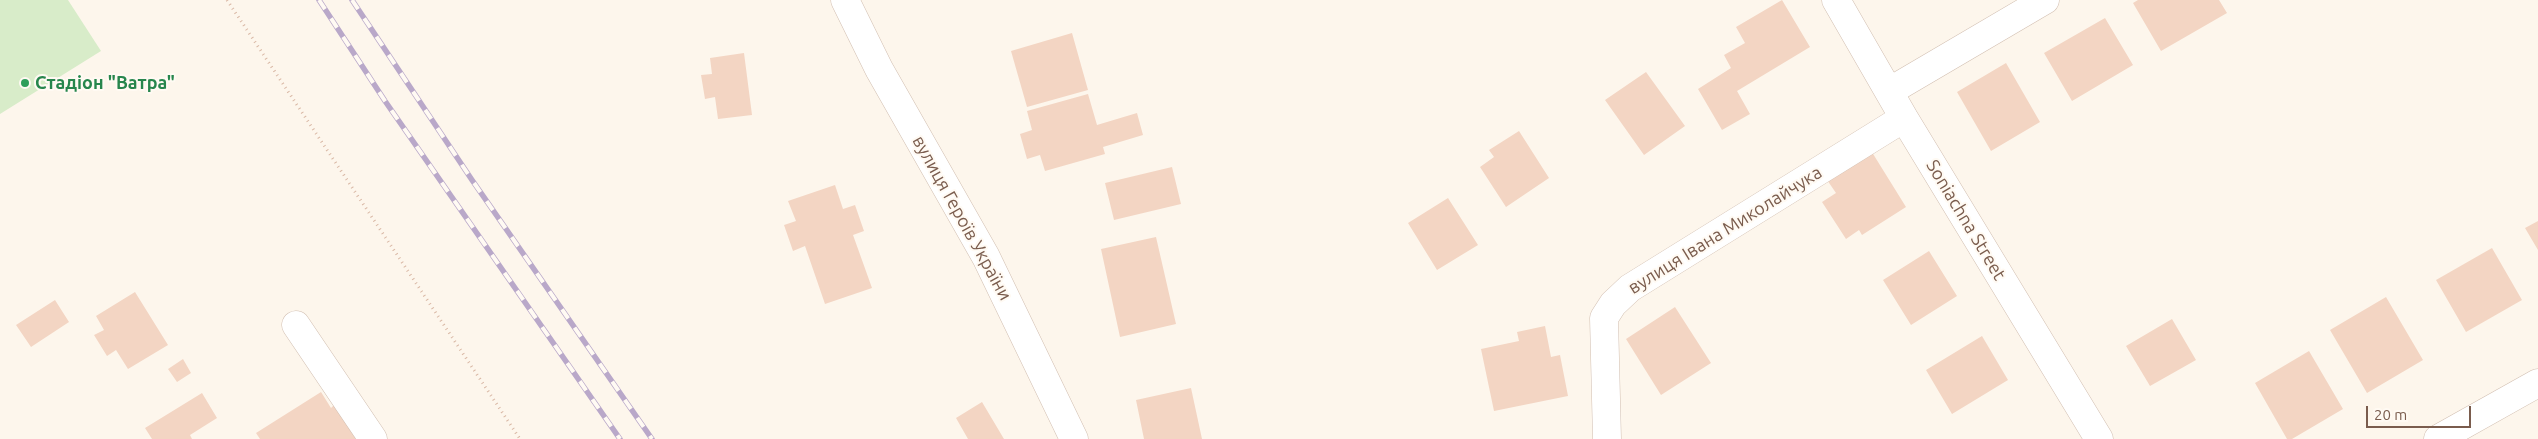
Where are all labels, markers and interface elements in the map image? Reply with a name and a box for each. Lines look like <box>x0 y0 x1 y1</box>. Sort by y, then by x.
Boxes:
place label: Стадіон "Ватра" <box>35 72 175 94</box>
marker: Стадіон "Ватра" <box>19 77 31 89</box>
street label: вулиця Героїв України <box>908 132 1016 304</box>
street label: Soniachna Street <box>1922 156 2010 284</box>
street label: вулиця Івана Миколайчука <box>1624 161 1826 299</box>
scale bar <box>2368 396 2473 428</box>
text: 20 m <box>2374 406 2407 423</box>

